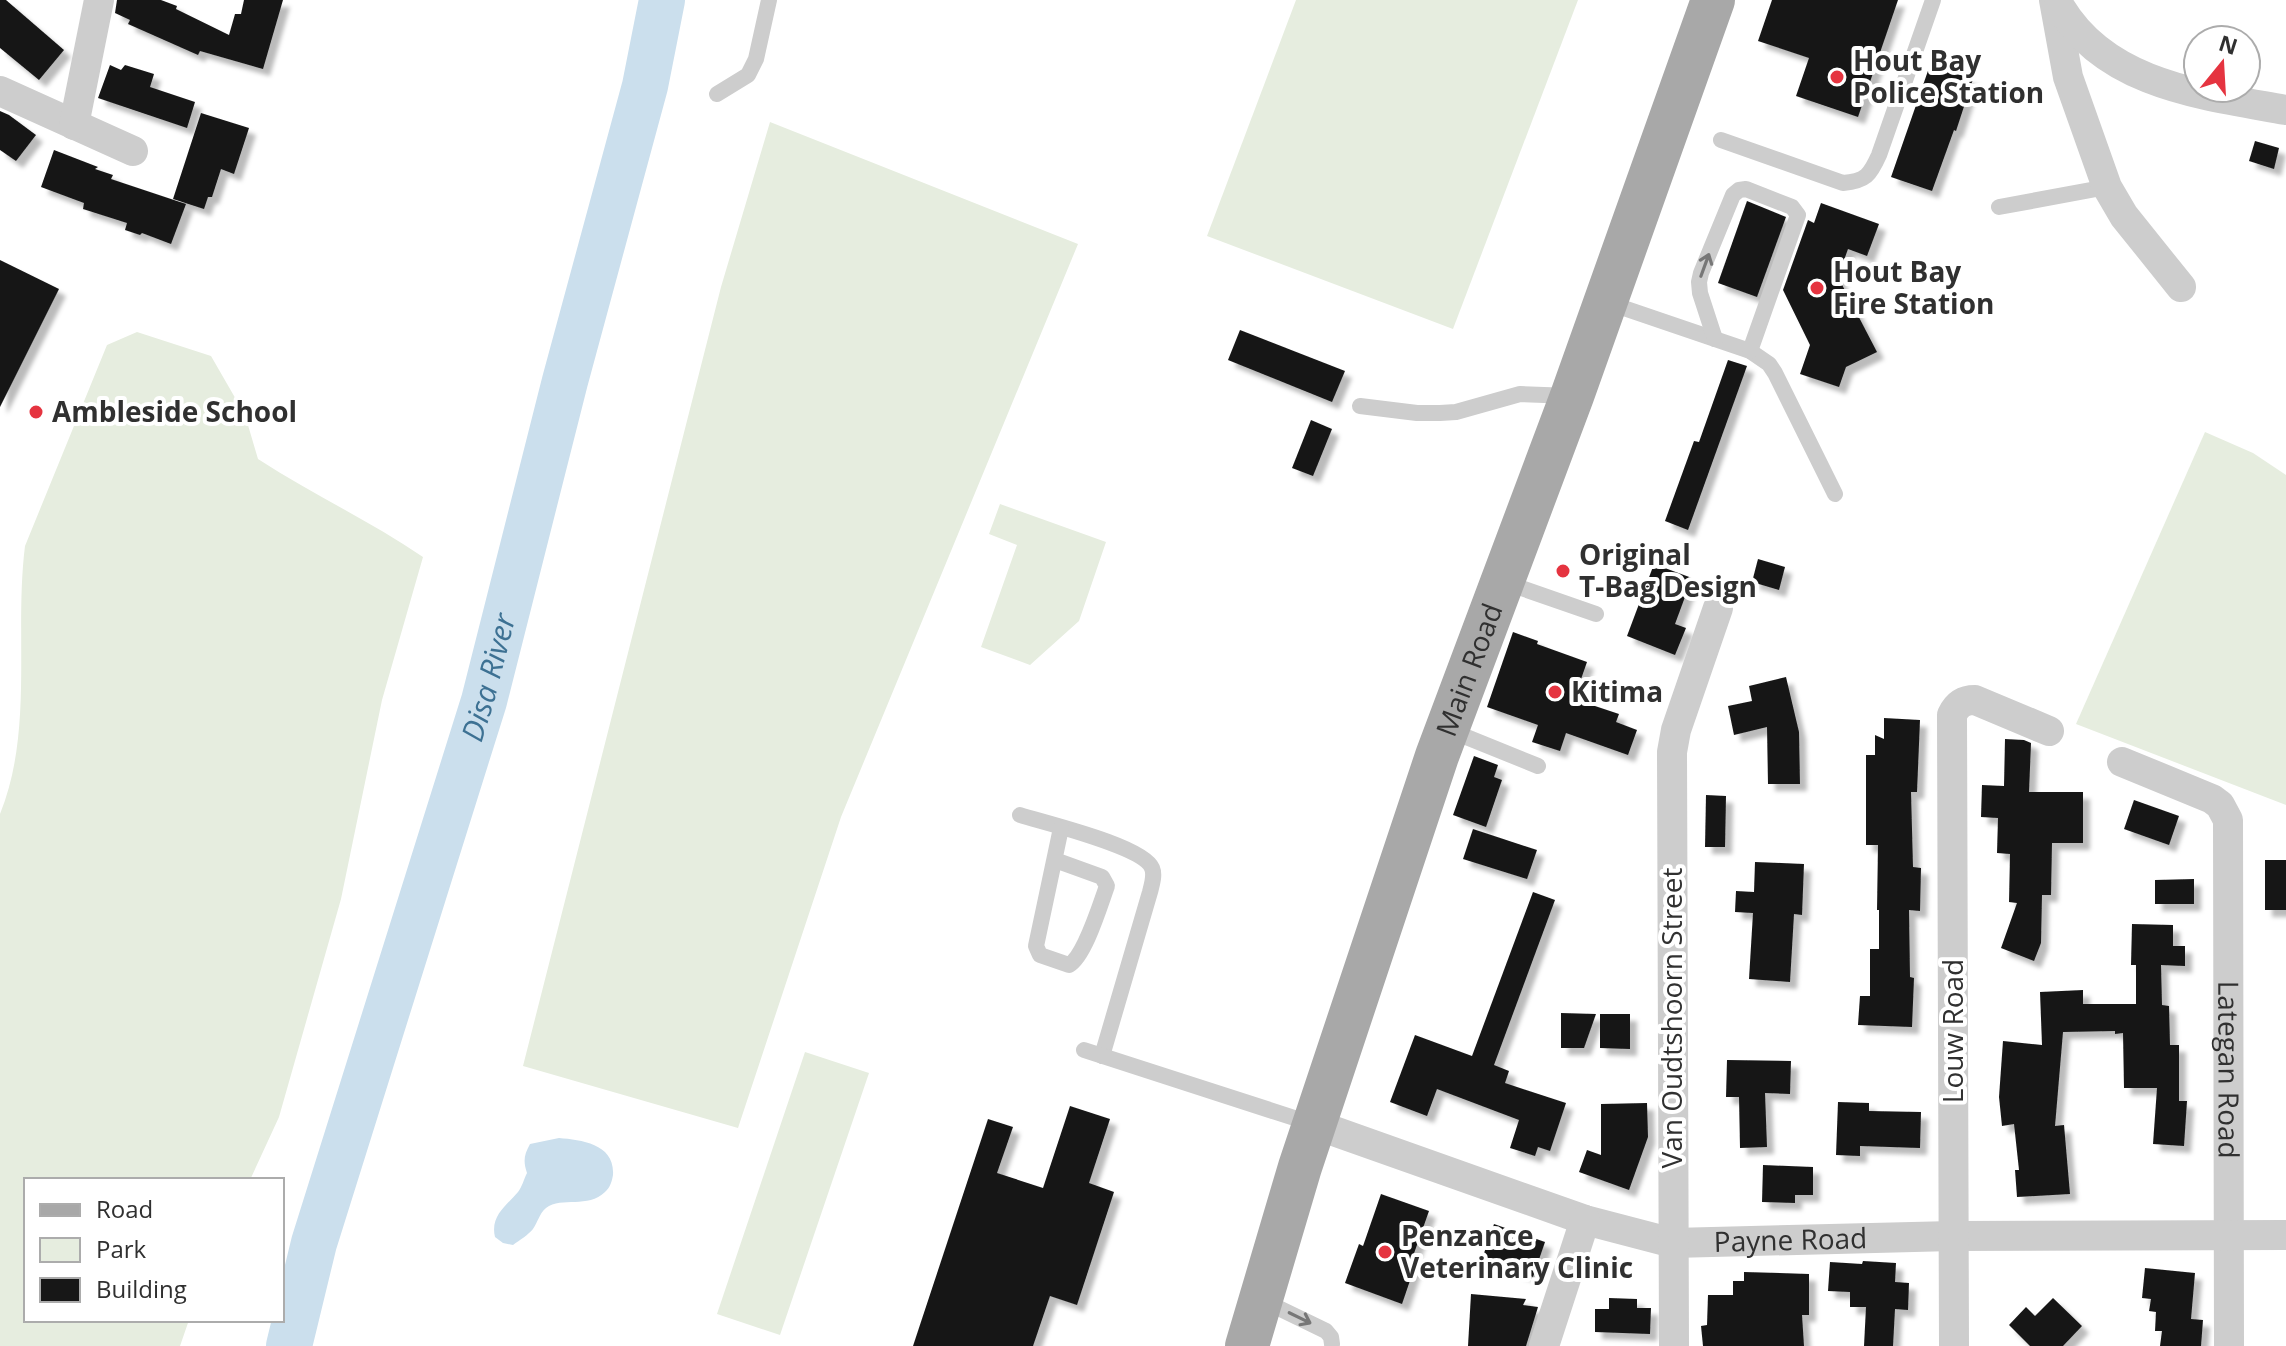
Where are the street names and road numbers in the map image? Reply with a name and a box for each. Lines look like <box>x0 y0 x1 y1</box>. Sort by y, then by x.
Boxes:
street label: Main Road <box>1426 598 1511 741</box>
street label: Van Oudtshoorn Street <box>1652 867 1690 1169</box>
street label: Louw Road <box>1933 959 1971 1103</box>
street label: Lategan Road <box>2210 981 2249 1159</box>
street label: Payne Road <box>1713 1218 1868 1260</box>

